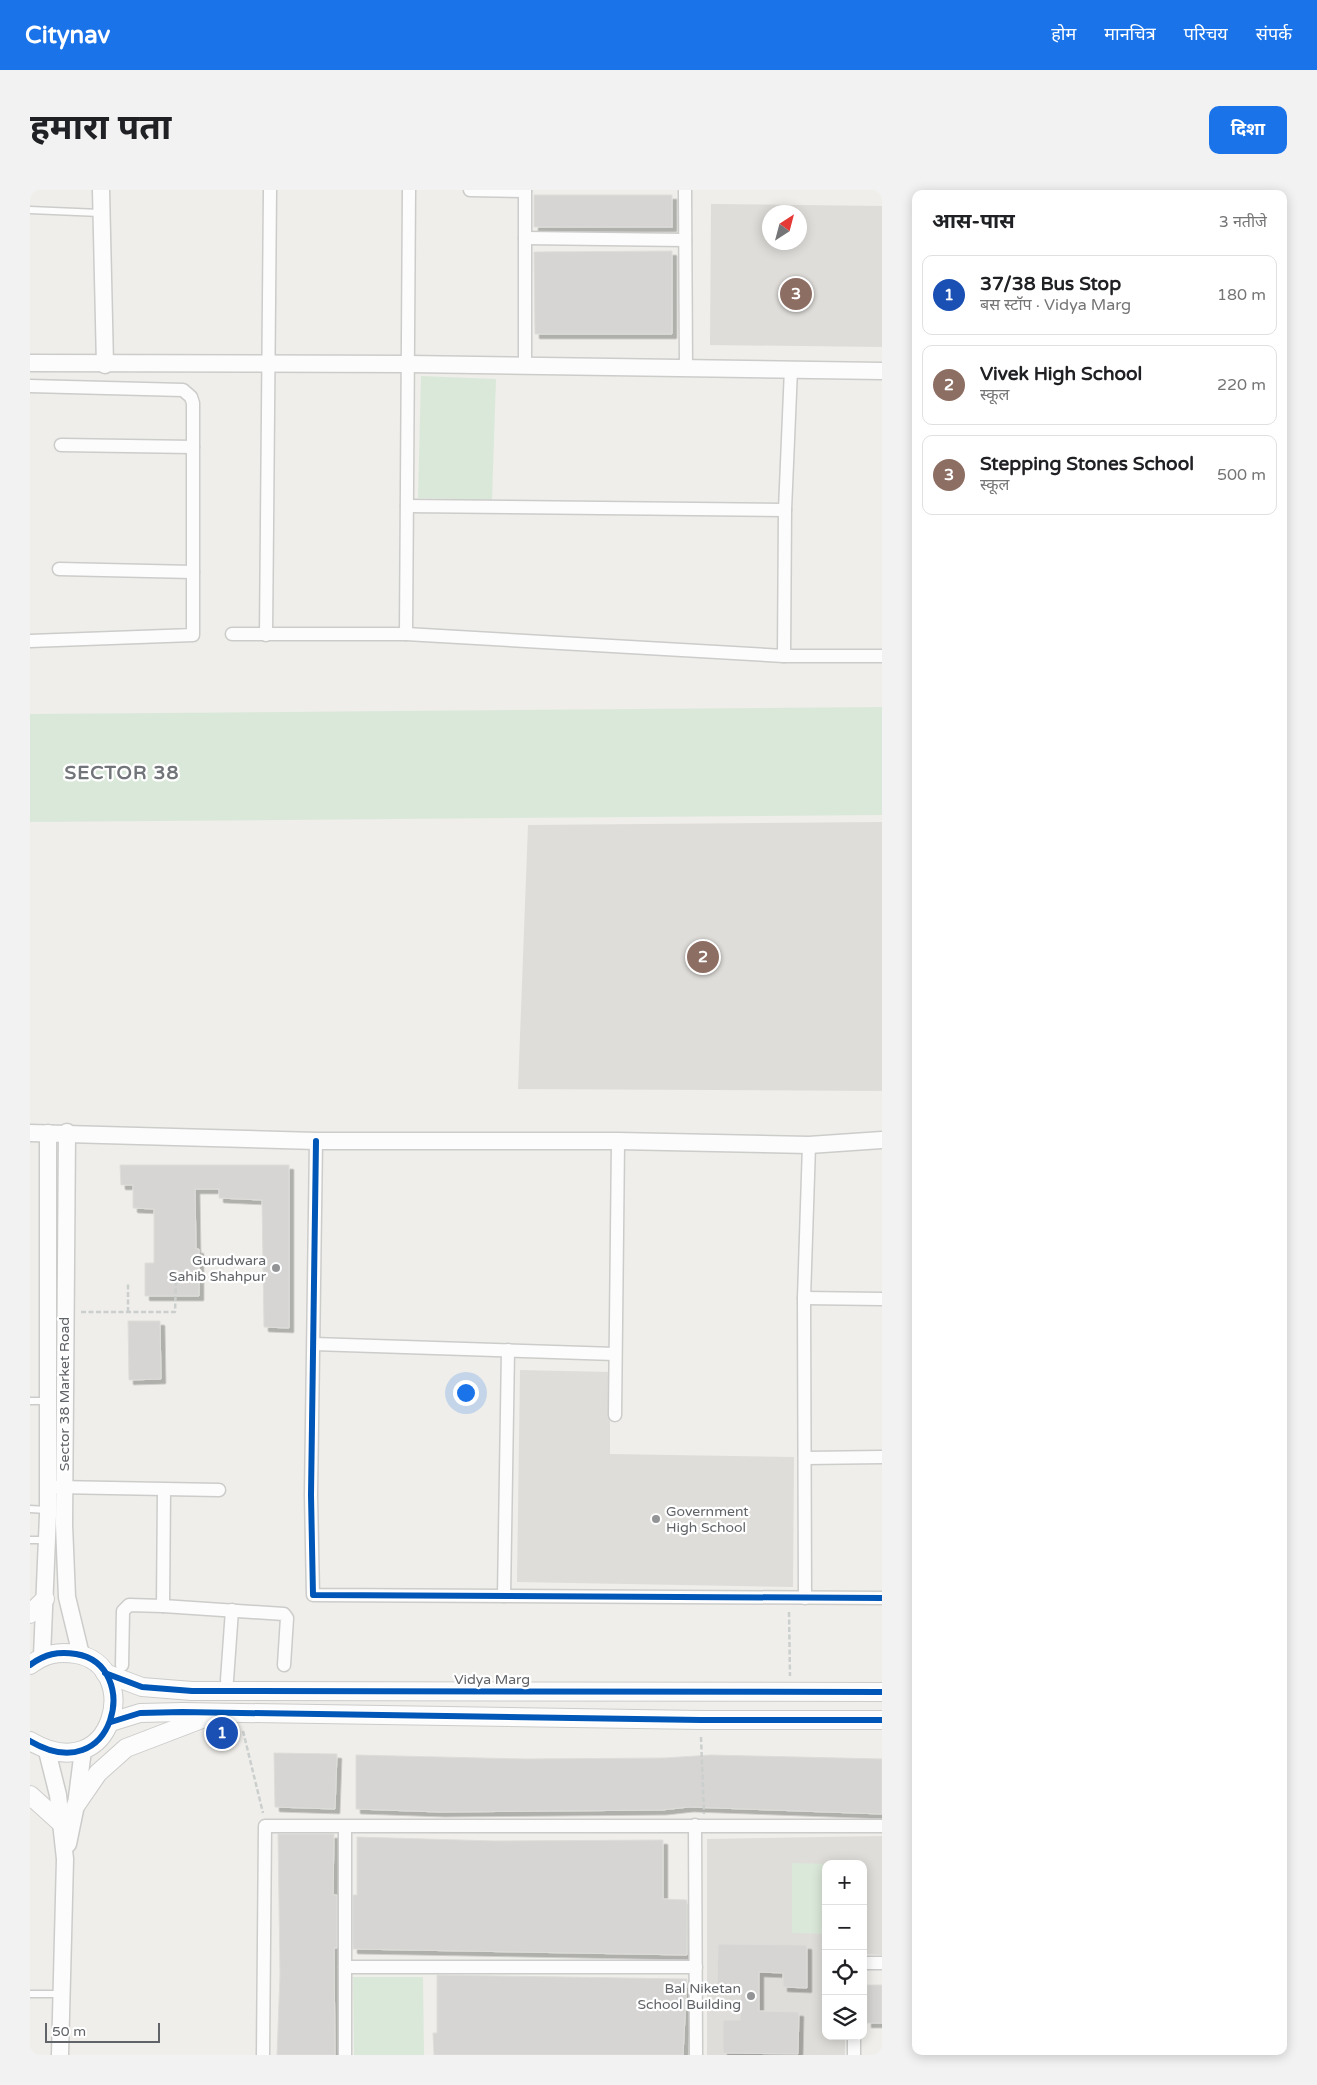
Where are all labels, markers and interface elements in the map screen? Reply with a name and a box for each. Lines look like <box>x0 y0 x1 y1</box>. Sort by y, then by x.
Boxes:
text: Citynav <box>25 21 110 50</box>
text: होम <box>1051 23 1076 45</box>
text: मानचित्र <box>1104 23 1156 45</box>
text: परिचय <box>1184 23 1228 45</box>
text: संपर्क <box>1256 23 1292 45</box>
button: दिशा <box>1209 106 1287 154</box>
text: हमारा पता <box>30 107 171 149</box>
north arrow <box>762 205 807 250</box>
text: आस-पास <box>932 209 1015 234</box>
text: 3 नतीजे <box>1219 212 1267 232</box>
text: 37/38 Bus Stop <box>980 273 1121 295</box>
pin: 3 <box>780 275 812 313</box>
text: 1 <box>944 285 954 305</box>
text: 180 m <box>1217 285 1266 305</box>
text: बस स्टॉप · Vidya Marg <box>980 295 1131 315</box>
text: Vivek High School <box>980 363 1142 385</box>
text: 2 <box>944 375 954 395</box>
text: 220 m <box>1217 375 1266 395</box>
text: स्कूल <box>980 385 1009 405</box>
text: Stepping Stones School <box>980 453 1194 475</box>
text: 3 <box>944 465 954 485</box>
text: 500 m <box>1217 465 1266 485</box>
text: स्कूल <box>980 475 1009 495</box>
district label: SECTOR 38 <box>65 762 179 784</box>
pin: 2 <box>687 938 719 976</box>
place label: Gurudwara Sahib Shahpur <box>169 1252 267 1285</box>
marker: Gurudwara Sahib Shahpur <box>270 1262 282 1274</box>
street label: Sector 38 Market Road <box>56 1317 73 1471</box>
your location <box>453 1380 479 1406</box>
place label: Government High School <box>666 1503 749 1536</box>
marker: Government High School <box>650 1513 662 1525</box>
street label: Vidya Marg <box>454 1671 530 1688</box>
pin: 1 <box>206 1714 238 1752</box>
map controls <box>822 1860 867 2040</box>
button: + <box>822 1860 867 1905</box>
button: − <box>822 1905 867 1950</box>
button: locate <box>822 1950 867 1995</box>
place label: Bal Niketan School Building <box>637 1980 741 2013</box>
marker: Bal Niketan School Building <box>745 1990 757 2002</box>
button: layers <box>822 1995 867 2040</box>
scale bar <box>45 2020 160 2043</box>
text: 50 m <box>52 2023 86 2040</box>

